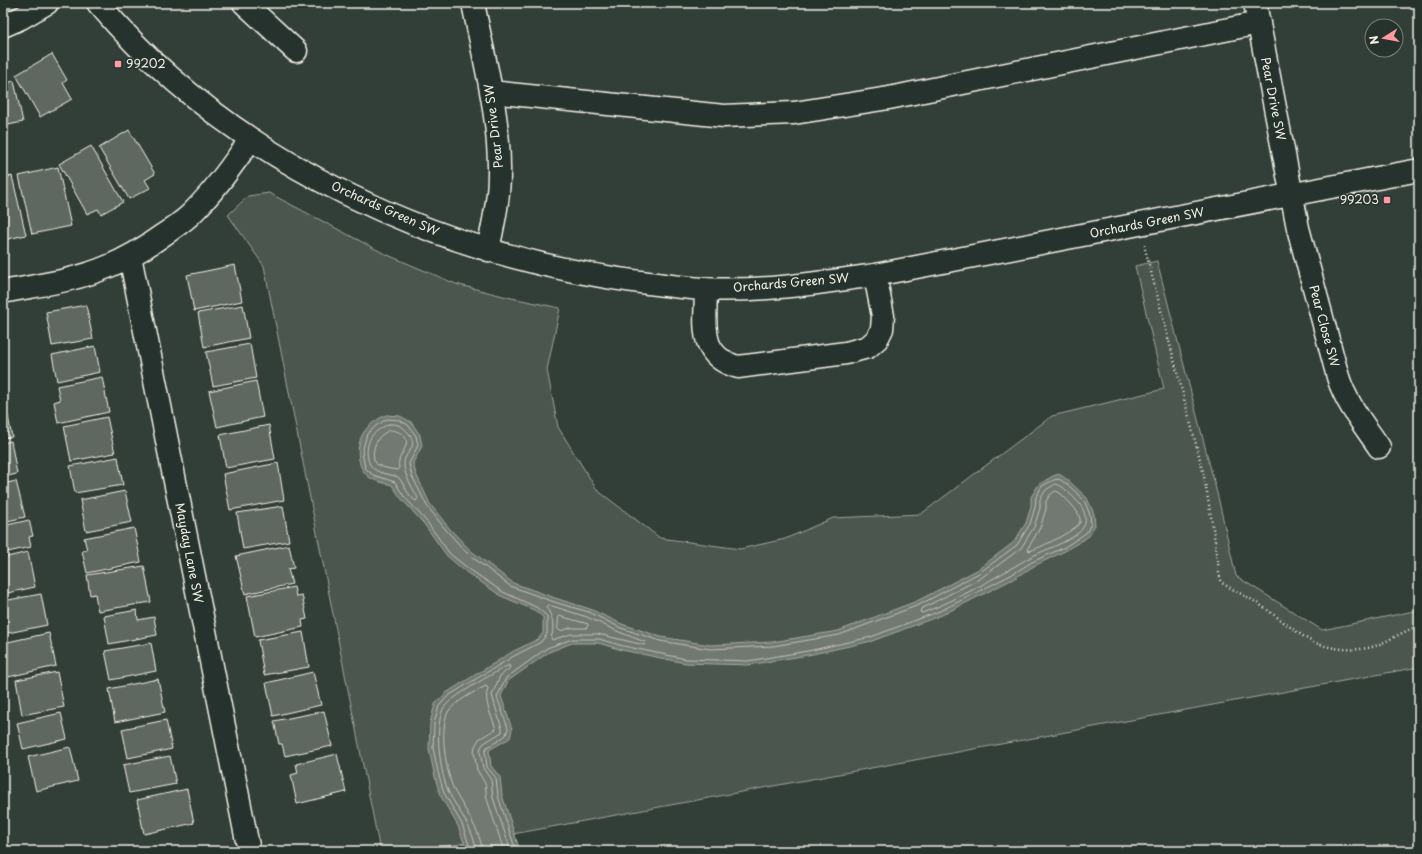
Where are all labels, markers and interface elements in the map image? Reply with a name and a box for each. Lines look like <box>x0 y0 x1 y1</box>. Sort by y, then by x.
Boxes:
north arrow <box>1364 18 1404 58</box>
text: N <box>1364 34 1383 46</box>
place label: 99202 <box>126 54 166 72</box>
street label: Pear Drive SW <box>1257 56 1291 143</box>
marker: 99202 <box>113 59 123 69</box>
street label: Pear Drive SW <box>479 82 507 169</box>
street label: Orchards Green SW <box>329 176 442 240</box>
place label: 99203 <box>1340 190 1379 208</box>
marker: 99203 <box>1382 195 1392 205</box>
street label: Orchards Green SW <box>1088 202 1206 242</box>
street label: Orchards Green SW <box>732 268 850 296</box>
street label: Pear Close SW <box>1305 283 1345 369</box>
street label: Mayday Lane SW <box>171 501 209 605</box>

